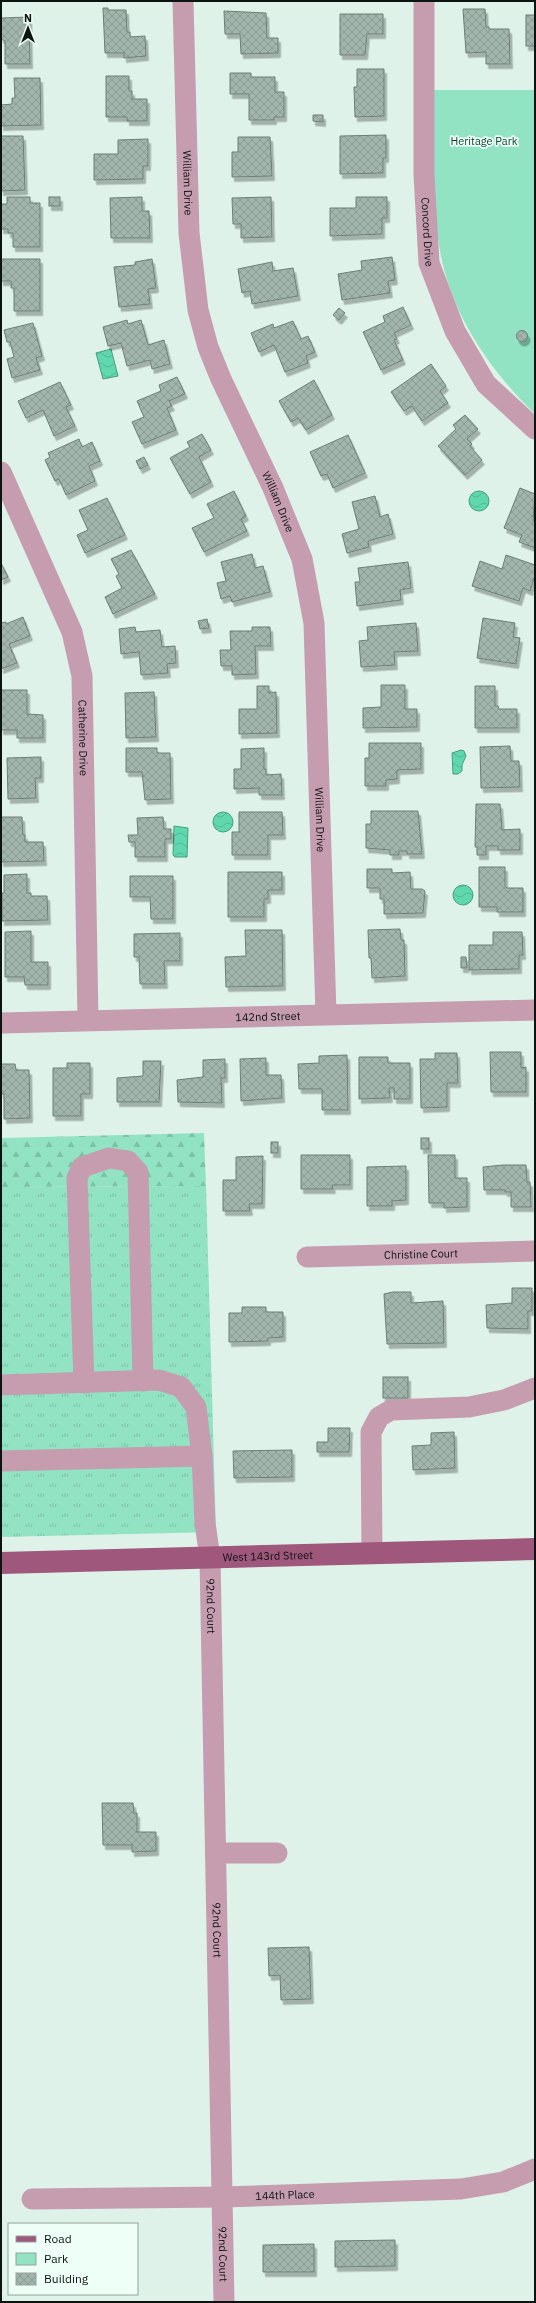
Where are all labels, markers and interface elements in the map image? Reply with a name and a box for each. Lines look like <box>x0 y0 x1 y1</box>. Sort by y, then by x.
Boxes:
north arrow <box>8 8 48 48</box>
text: N <box>24 11 32 25</box>
park label: Heritage Park <box>451 134 518 148</box>
street label: William Drive <box>180 150 196 216</box>
street label: Concord Drive <box>418 197 437 269</box>
street label: William Drive <box>259 469 297 534</box>
street label: Catherine Drive <box>75 700 91 776</box>
street label: William Drive <box>312 787 328 853</box>
street label: 142nd Street <box>235 1009 301 1024</box>
street label: Christine Court <box>384 1246 458 1262</box>
street label: West 143rd Street <box>222 1548 313 1564</box>
street label: 92nd Court <box>203 1578 218 1634</box>
street label: 92nd Court <box>209 1902 225 1958</box>
street label: 144th Place <box>255 2187 315 2203</box>
legend <box>8 2223 138 2295</box>
street label: 92nd Court <box>216 2226 231 2282</box>
text: Road <box>44 2231 72 2246</box>
text: Park <box>44 2251 69 2266</box>
text: Building <box>44 2271 89 2286</box>

